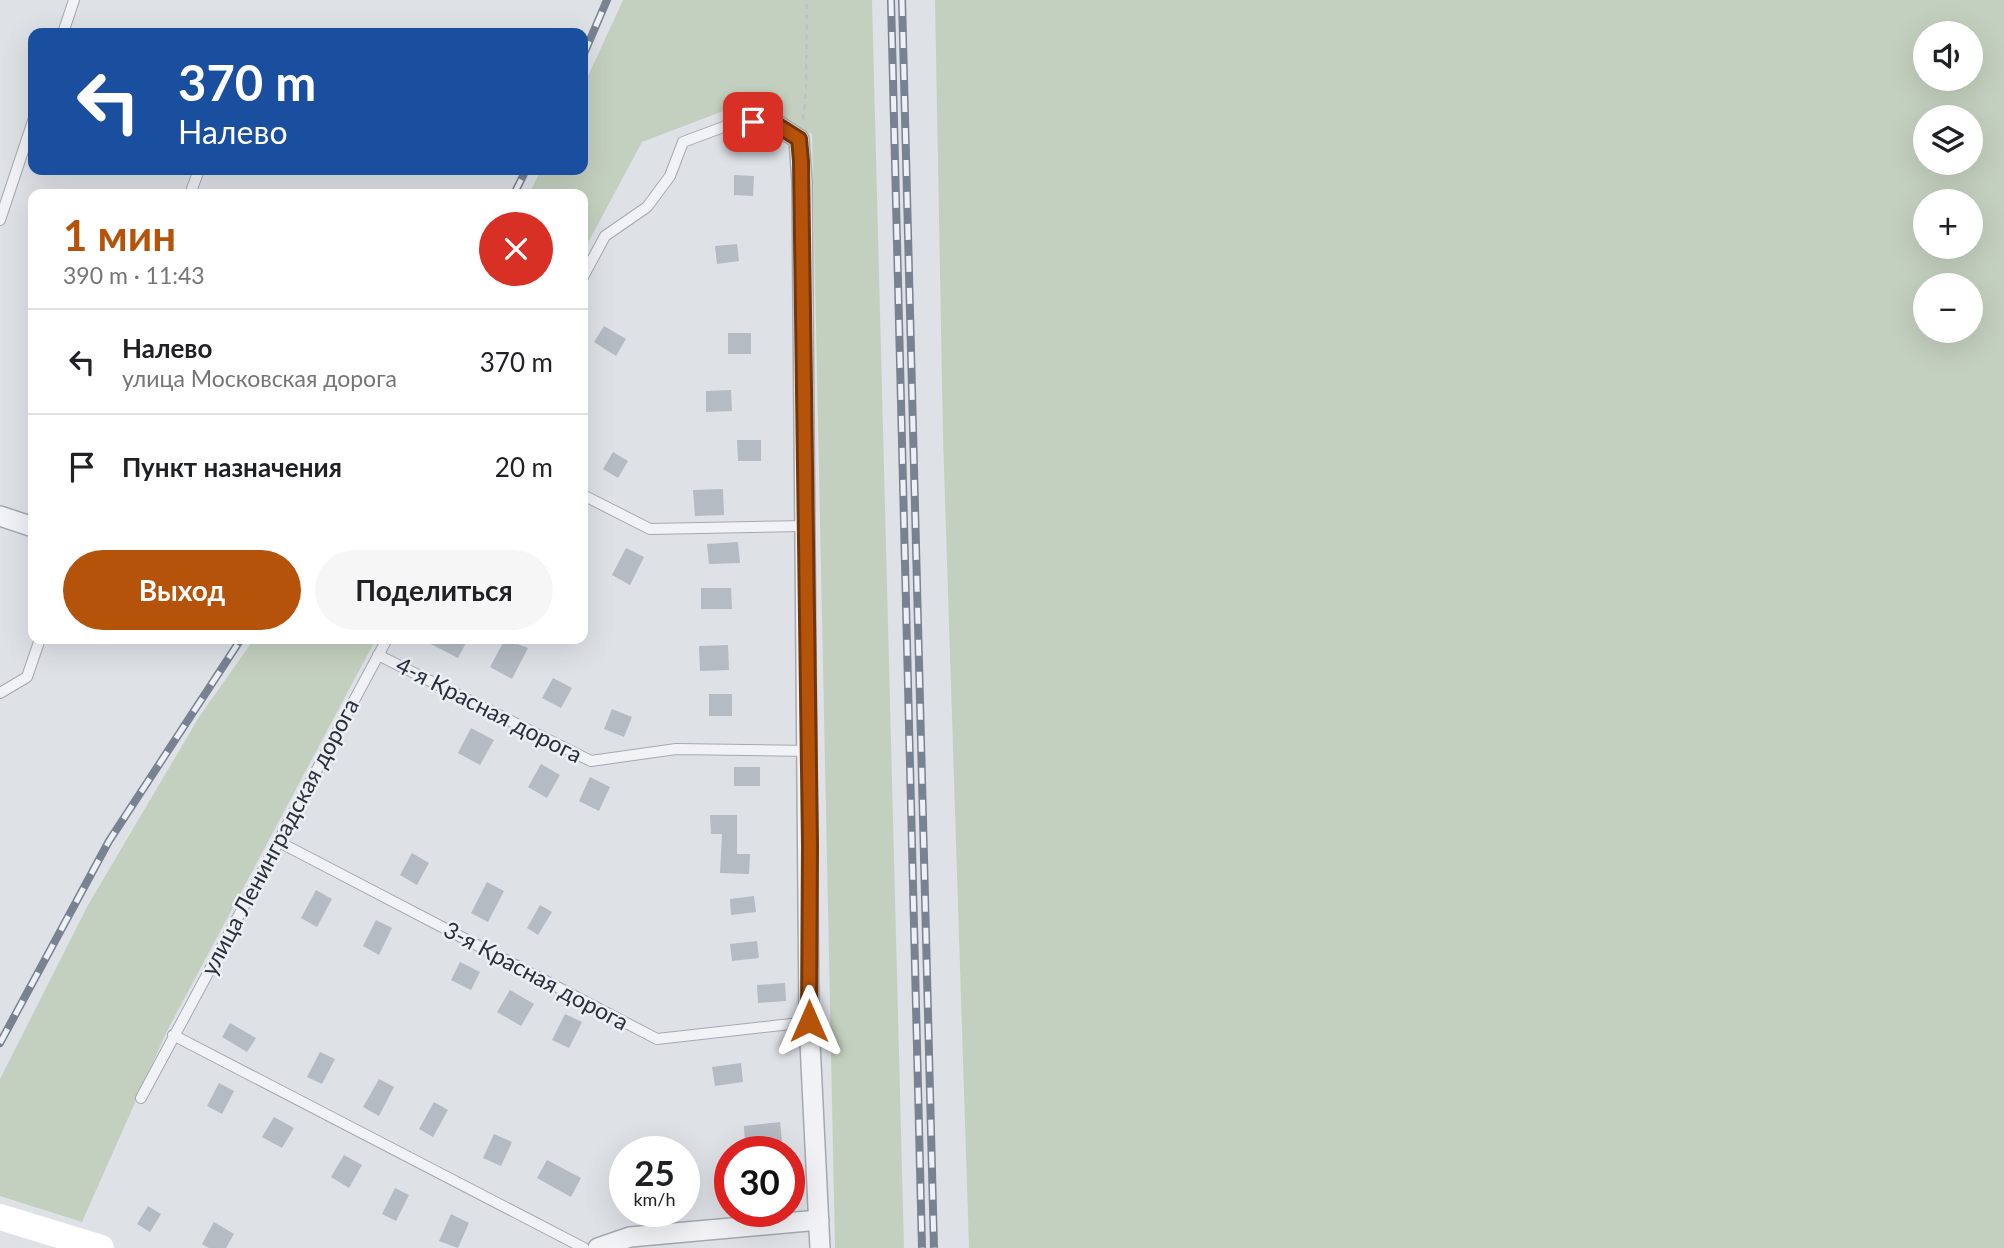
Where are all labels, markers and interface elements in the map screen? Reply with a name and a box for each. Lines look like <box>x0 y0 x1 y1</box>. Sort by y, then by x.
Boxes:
map controls <box>1913 21 1983 343</box>
button: sound <box>1913 21 1983 91</box>
text: 370 m <box>178 53 316 111</box>
icon: left <box>63 56 154 147</box>
pin <box>723 92 783 152</box>
icon: arrive <box>734 103 772 141</box>
button: layers <box>1913 105 1983 175</box>
text: Налево <box>178 112 288 151</box>
button: + <box>1913 189 1983 259</box>
text: 1 мин <box>63 210 176 260</box>
button: close <box>479 212 553 286</box>
text: 390 m · 11:43 <box>63 261 205 289</box>
button: − <box>1913 273 1983 343</box>
text: Налево <box>122 332 212 364</box>
icon: left <box>63 343 101 381</box>
text: 370 m <box>480 346 553 378</box>
text: улица Московская дорога <box>122 364 397 392</box>
icon: arrive <box>63 448 101 486</box>
text: Пункт назначения <box>122 451 342 483</box>
text: 20 m <box>495 451 553 483</box>
button: Выход <box>63 550 301 630</box>
button: Поделиться <box>315 550 553 630</box>
street label: 4-я Красная дорога <box>392 650 587 768</box>
street label: улица Ленинградская дорога <box>194 693 364 980</box>
street label: 3-я Красная дорога <box>439 915 634 1036</box>
position arrow <box>772 984 846 1058</box>
speed limit sign: 30 <box>714 1136 805 1227</box>
text: 25 <box>634 1151 675 1193</box>
text: km/h <box>633 1188 676 1210</box>

